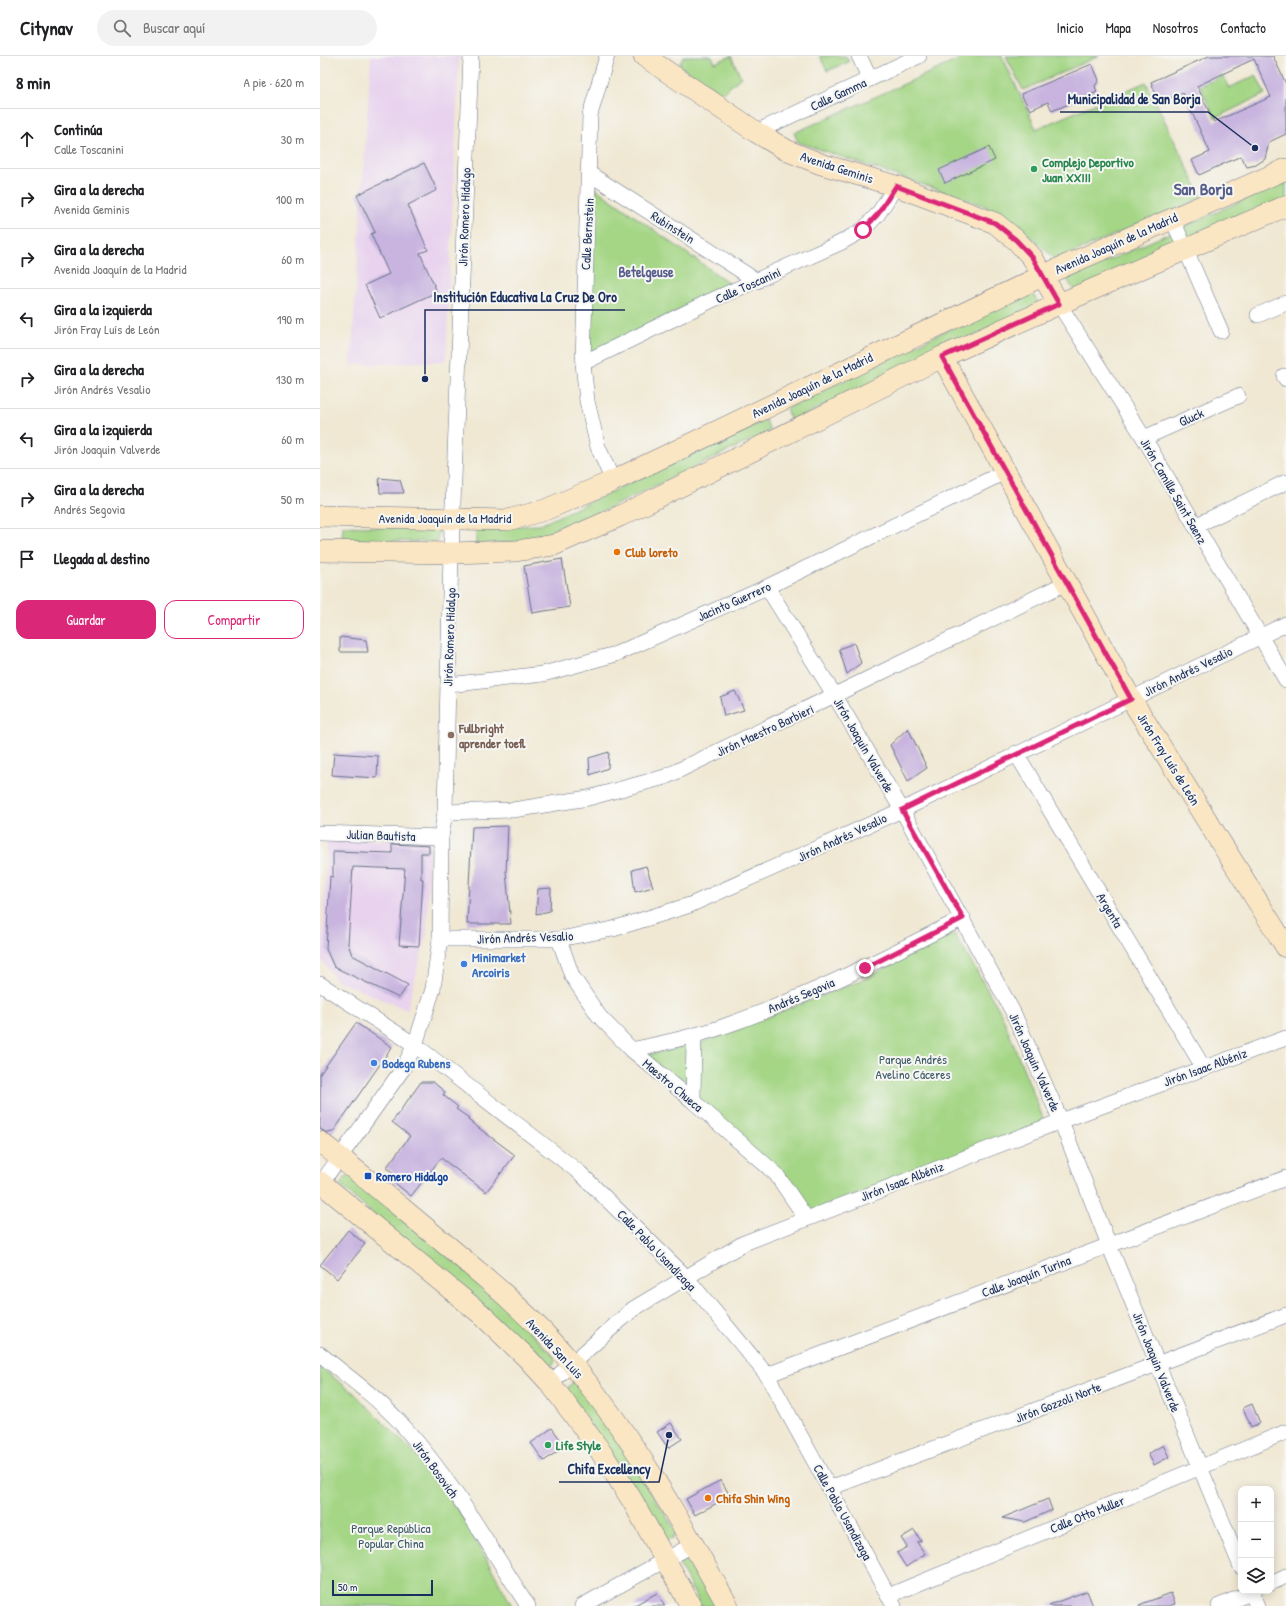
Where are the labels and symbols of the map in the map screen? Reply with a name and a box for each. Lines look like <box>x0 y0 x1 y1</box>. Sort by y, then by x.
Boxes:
street label: Calle Gamma <box>807 73 869 115</box>
callout: Municipalidad de San Borja <box>1060 86 1208 112</box>
text: Municipalidad de San Borja <box>1068 89 1201 110</box>
street label: Avenida Geminis <box>798 147 876 187</box>
place label: Complejo Deportivo Juan XXIII <box>1042 153 1134 186</box>
marker: Complejo Deportivo Juan XXIII <box>1029 164 1039 174</box>
street label: Jirón Romero Hidalgo <box>453 167 475 267</box>
district label: San Borja <box>1174 177 1233 200</box>
street label: Calle Bernstein <box>576 197 598 270</box>
street label: Rubinstein <box>648 206 699 248</box>
street label: Avenida Joaquín de la Madrid <box>1052 208 1180 278</box>
route start <box>854 221 872 239</box>
district label: Betelgeuse <box>618 262 674 283</box>
street label: Calle Toscanini <box>712 263 784 307</box>
callout: Institución Educativa La Cruz De Oro <box>425 284 625 310</box>
text: Institución Educativa La Cruz De Oro <box>433 287 617 306</box>
street label: Avenida Joaquín de la Madrid <box>749 348 875 422</box>
street label: Gluck <box>1176 403 1207 430</box>
street label: Jirón Camille Saint Saenz <box>1136 435 1212 548</box>
street label: Avenida Joaquín de la Madrid <box>379 509 511 527</box>
place label: Club loreto <box>625 543 678 561</box>
marker: Club loreto <box>612 547 622 557</box>
street label: Jacinto Guerrero <box>694 577 774 625</box>
street label: Jirón Romero Hidalgo <box>438 587 460 687</box>
street label: Jirón Andrés Vesalio <box>1141 642 1235 700</box>
street label: Jirón Joaquin Valverde <box>830 694 898 796</box>
street label: Jirón Maestro Barbieri <box>713 700 817 760</box>
street label: Jirón Fray Luís de León <box>1133 709 1205 809</box>
place label: Fullbright aprender toefl <box>458 719 526 753</box>
marker: Fullbright aprender toefl <box>446 730 456 740</box>
street label: Jirón Andrés Vesalio <box>794 808 890 866</box>
street label: Julian Bautista <box>346 825 416 845</box>
street label: Argenta <box>1093 889 1127 931</box>
street label: Jirón Andrés Vesalio <box>476 926 574 948</box>
place label: Minimarket Arcoiris <box>472 948 526 981</box>
marker: Minimarket Arcoiris <box>459 959 469 969</box>
route end <box>856 959 874 977</box>
street label: Andrés Segovia <box>765 973 837 1017</box>
street label: Jirón Joaquin Valverde <box>1005 1010 1065 1114</box>
street label: Jirón Isaac Albéniz <box>1161 1043 1250 1090</box>
park label: Parque Andrés Avelino Cáceres <box>876 1050 950 1083</box>
place label: Bodega Rubens <box>382 1054 450 1073</box>
street label: Maestro Chueca <box>639 1054 707 1116</box>
marker: Bodega Rubens <box>369 1058 379 1068</box>
street label: Jirón Isaac Albéniz <box>858 1157 947 1205</box>
place label: Romero Hidalgo <box>376 1167 449 1186</box>
marker: Romero Hidalgo <box>363 1171 373 1181</box>
street label: Calle Pablo Usandizaga <box>613 1205 701 1295</box>
street label: Calle Joaquín Turina <box>979 1251 1073 1301</box>
street label: Jirón Joaquin Valverde <box>1129 1309 1185 1415</box>
street label: Avenida San Luis <box>522 1314 588 1382</box>
street label: Jirón Gozzoli Norte <box>1012 1377 1104 1427</box>
street label: Jirón Bosovich <box>409 1436 463 1502</box>
place label: Life Style <box>556 1436 602 1455</box>
marker: Life Style <box>543 1440 553 1450</box>
callout: Chifa Excellency <box>559 1456 659 1482</box>
text: Chifa Excellency <box>567 1459 651 1480</box>
street label: Calle Pablo Usandizaga <box>809 1461 877 1563</box>
place label: Chifa Shin Wing <box>716 1489 790 1508</box>
street label: Calle Otto Muller <box>1047 1491 1127 1537</box>
marker: Chifa Shin Wing <box>703 1493 713 1503</box>
park label: Parque República Popular China <box>351 1519 431 1552</box>
scale bar <box>332 1578 433 1597</box>

